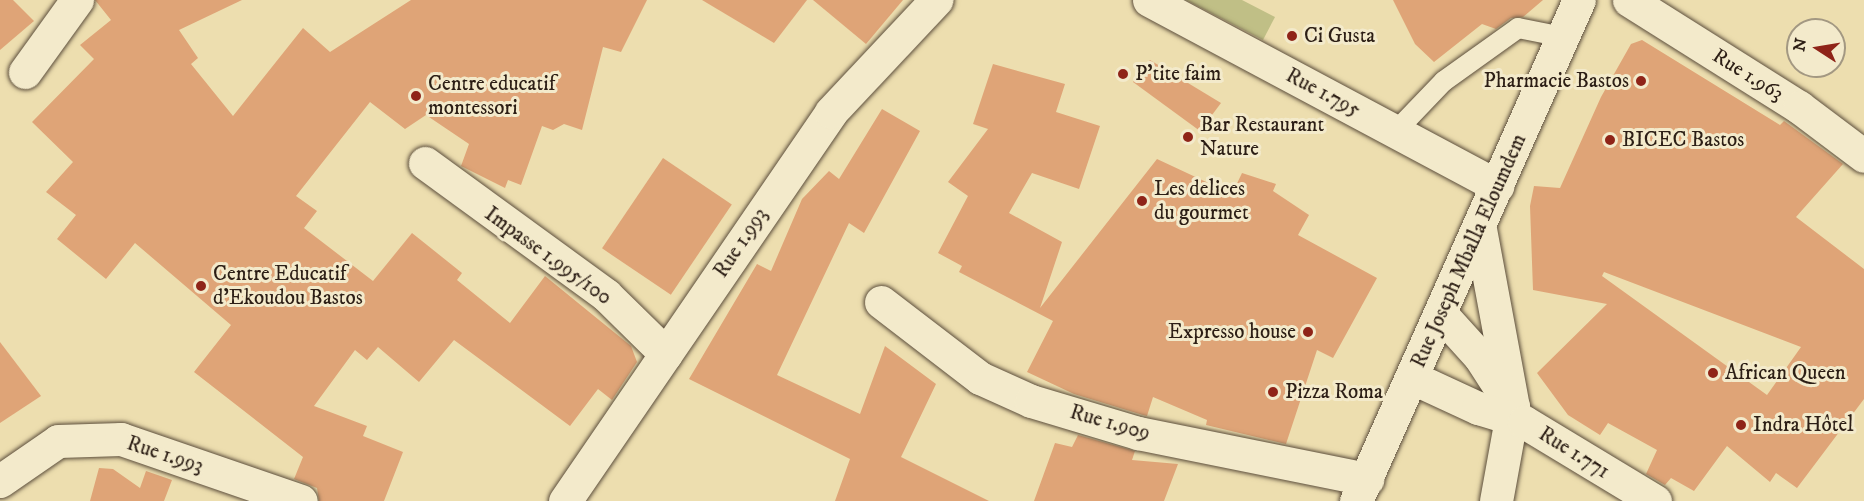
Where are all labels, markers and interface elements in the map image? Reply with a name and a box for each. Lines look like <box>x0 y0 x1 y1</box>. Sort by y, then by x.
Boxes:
north arrow <box>1786 18 1846 78</box>
place label: Ci Gusta <box>1304 23 1375 49</box>
marker: Ci Gusta <box>1285 29 1299 43</box>
text: N <box>1789 36 1811 53</box>
street label: Rue 1.963 <box>1708 43 1788 107</box>
place label: P'tite faim <box>1135 61 1221 87</box>
street label: Rue 1.795 <box>1281 63 1365 123</box>
marker: P'tite faim <box>1116 67 1130 81</box>
place label: Pharmacie Bastos <box>1484 68 1629 94</box>
place label: Centre educatif montessori <box>428 71 555 121</box>
marker: Pharmacie Bastos <box>1634 74 1648 88</box>
marker: Centre educatif montessori <box>409 89 423 103</box>
place label: Bar Restaurant Nature <box>1200 112 1324 162</box>
place label: BICEC Bastos <box>1622 127 1744 153</box>
marker: Bar Restaurant Nature <box>1181 130 1195 144</box>
street label: Rue Joseph Mballa Eloumdem <box>1406 130 1532 372</box>
marker: BICEC Bastos <box>1603 133 1617 147</box>
place label: Les delices du gourmet <box>1154 176 1249 226</box>
marker: Les delices du gourmet <box>1135 194 1149 208</box>
street label: Impasse 1.995/100 <box>480 202 616 310</box>
street label: Rue 1.993 <box>709 203 773 283</box>
place label: Centre Educatif d'Ekoudou Bastos <box>213 261 363 311</box>
marker: Centre Educatif d'Ekoudou Bastos <box>194 279 208 293</box>
place label: Expresso house <box>1168 319 1296 345</box>
marker: Expresso house <box>1301 325 1315 339</box>
place label: African Queen <box>1725 360 1846 386</box>
marker: African Queen <box>1706 366 1720 380</box>
place label: Pizza Roma <box>1285 379 1383 405</box>
marker: Pizza Roma <box>1266 385 1280 399</box>
street label: Rue 1.909 <box>1067 400 1153 446</box>
place label: Indra Hôtel <box>1753 412 1854 438</box>
marker: Indra Hôtel <box>1734 418 1748 432</box>
street label: Rue 1.771 <box>1534 421 1614 485</box>
street label: Rue 1.993 <box>124 431 206 479</box>

